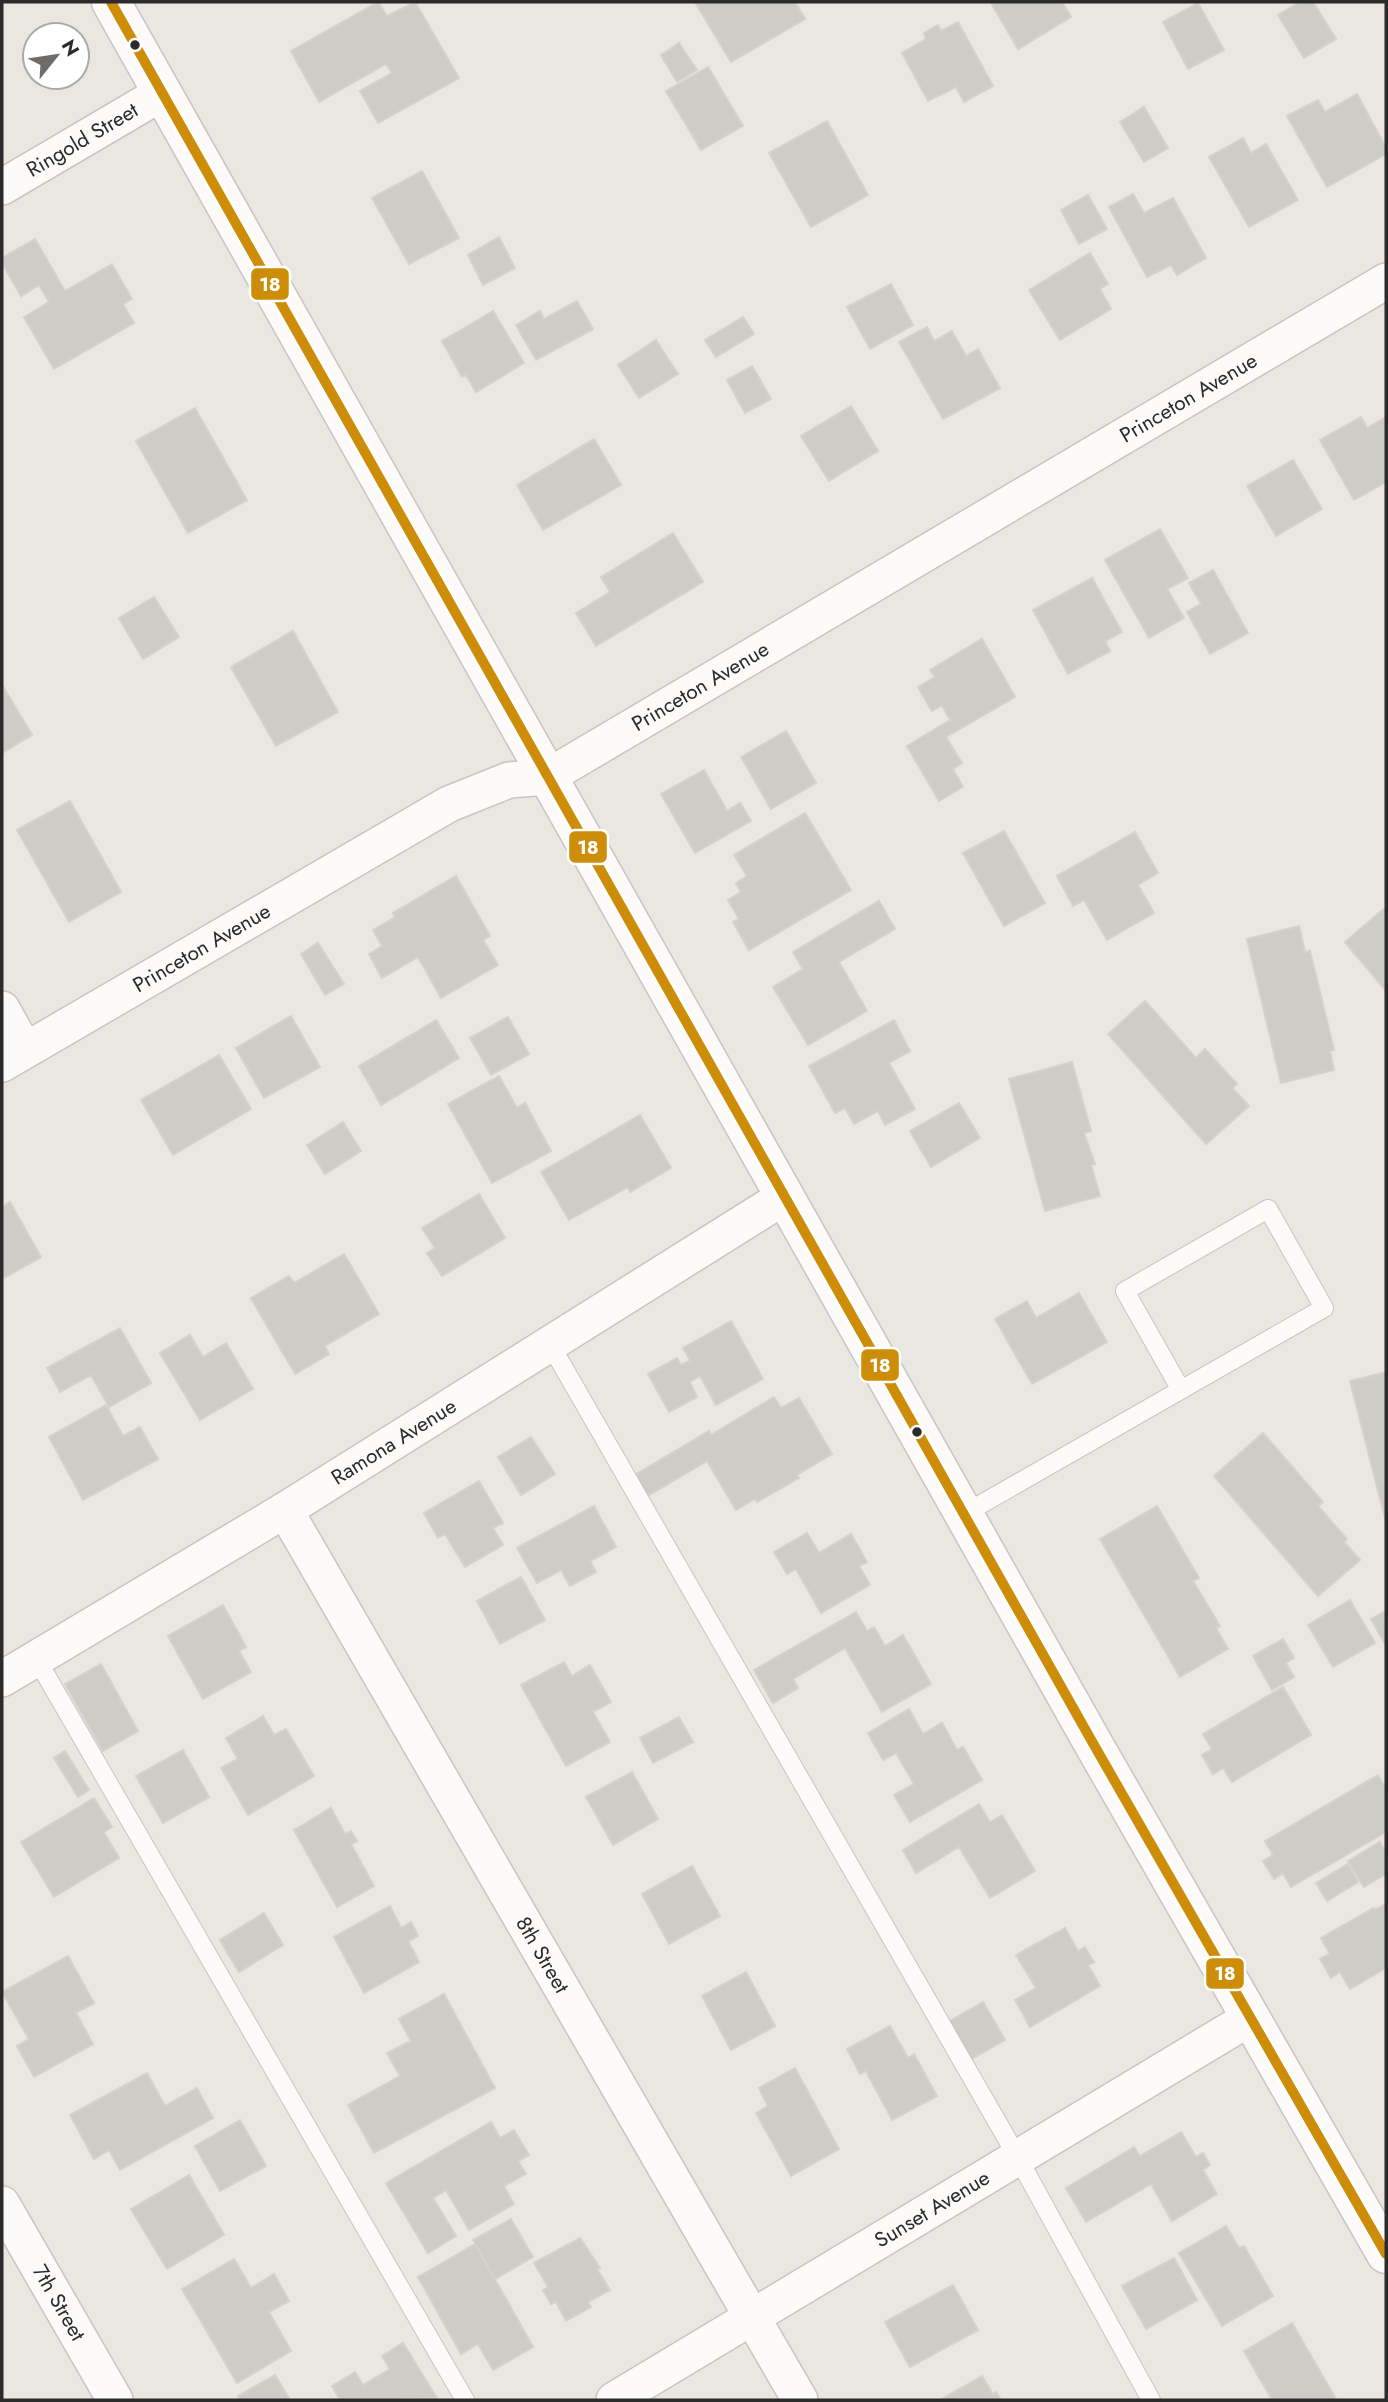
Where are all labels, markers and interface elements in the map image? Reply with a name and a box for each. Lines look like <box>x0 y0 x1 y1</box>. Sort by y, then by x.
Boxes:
north arrow <box>21 21 91 91</box>
text: N <box>55 34 86 61</box>
unlabelled marker <box>128 38 142 52</box>
street label: Ringold Street <box>21 95 144 184</box>
line badge: 18 <box>250 267 290 301</box>
text: 18 <box>259 271 281 298</box>
street label: Princeton Avenue <box>1114 345 1263 450</box>
street label: Princeton Avenue <box>626 634 775 739</box>
line badge: 18 <box>568 830 608 864</box>
text: 18 <box>577 834 599 861</box>
street label: Princeton Avenue <box>127 896 276 1000</box>
line badge: 18 <box>860 1348 900 1382</box>
text: 18 <box>869 1352 891 1379</box>
street label: Ramona Avenue <box>325 1391 462 1492</box>
unlabelled marker <box>910 1425 924 1439</box>
street label: 8th Street <box>508 1911 576 1999</box>
line badge: 18 <box>1205 1957 1245 1990</box>
text: 18 <box>1214 1960 1236 1987</box>
street label: Sunset Avenue <box>869 2163 996 2255</box>
street label: 7th Street <box>25 2259 93 2346</box>

